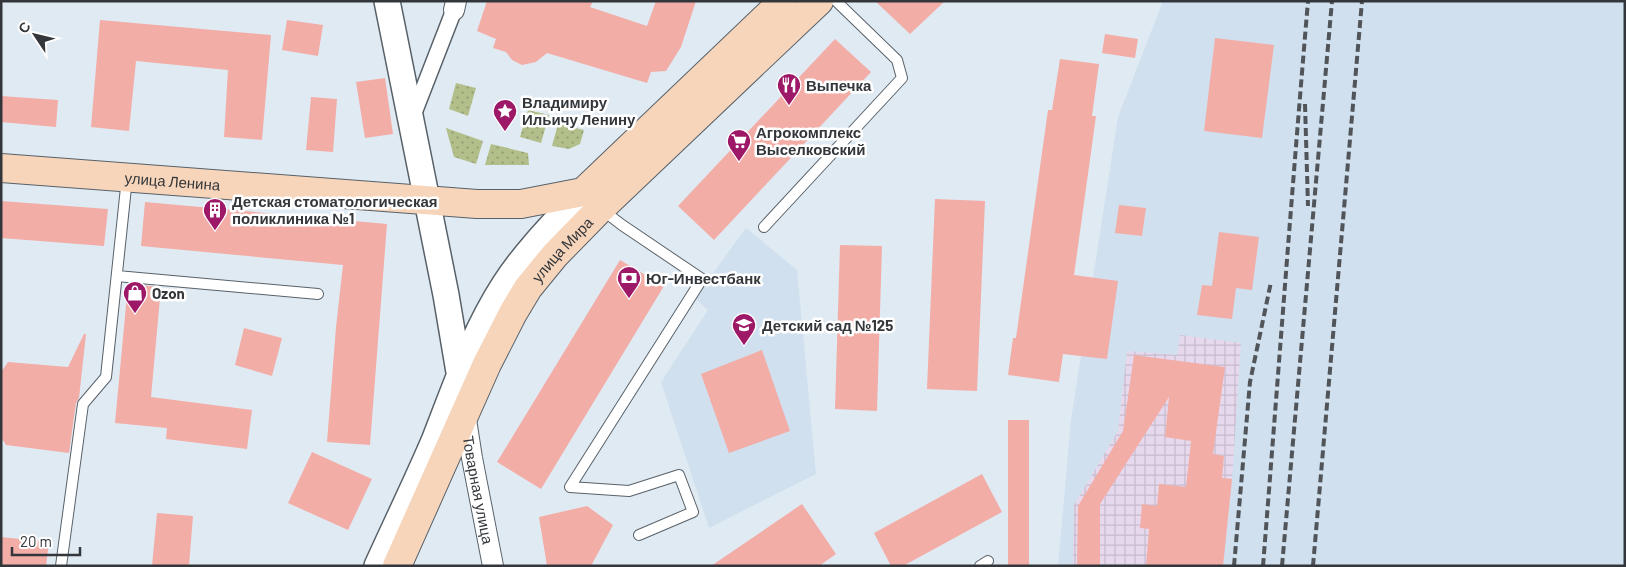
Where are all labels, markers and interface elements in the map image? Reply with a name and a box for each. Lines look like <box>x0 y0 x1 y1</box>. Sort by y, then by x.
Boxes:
north arrow <box>10 10 60 60</box>
text: С <box>14 18 34 36</box>
restaurant icon: Выпечка <box>776 72 802 106</box>
place label: Выпечка <box>806 76 872 94</box>
place label: Владимиру Ильичу Ленину <box>522 93 636 128</box>
place icon: Владимиру Ильичу Ленину <box>492 98 518 132</box>
place label: Агрокомплекс Выселковский <box>756 123 865 158</box>
supermarket icon: Агрокомплекс Выселковский <box>726 128 752 162</box>
street label: улица Ленина <box>124 168 222 194</box>
place label: Детская стоматологическая поликлиника №1 <box>232 192 438 227</box>
building icon: Детская стоматологическая поликлиника №1 <box>202 197 228 231</box>
street label: улица Мира <box>528 213 597 286</box>
bank icon: Юг-Инвестбанк <box>616 265 642 299</box>
place label: Юг-Инвестбанк <box>646 269 761 287</box>
shop icon: Ozon <box>122 280 148 314</box>
place label: Ozon <box>152 284 185 302</box>
school or university icon: Детский сад №125 <box>731 312 757 346</box>
place label: Детский сад №125 <box>762 316 893 334</box>
street label: Товарная улица <box>460 434 498 546</box>
scale bar <box>12 524 80 556</box>
text: 20 m <box>20 532 52 550</box>

